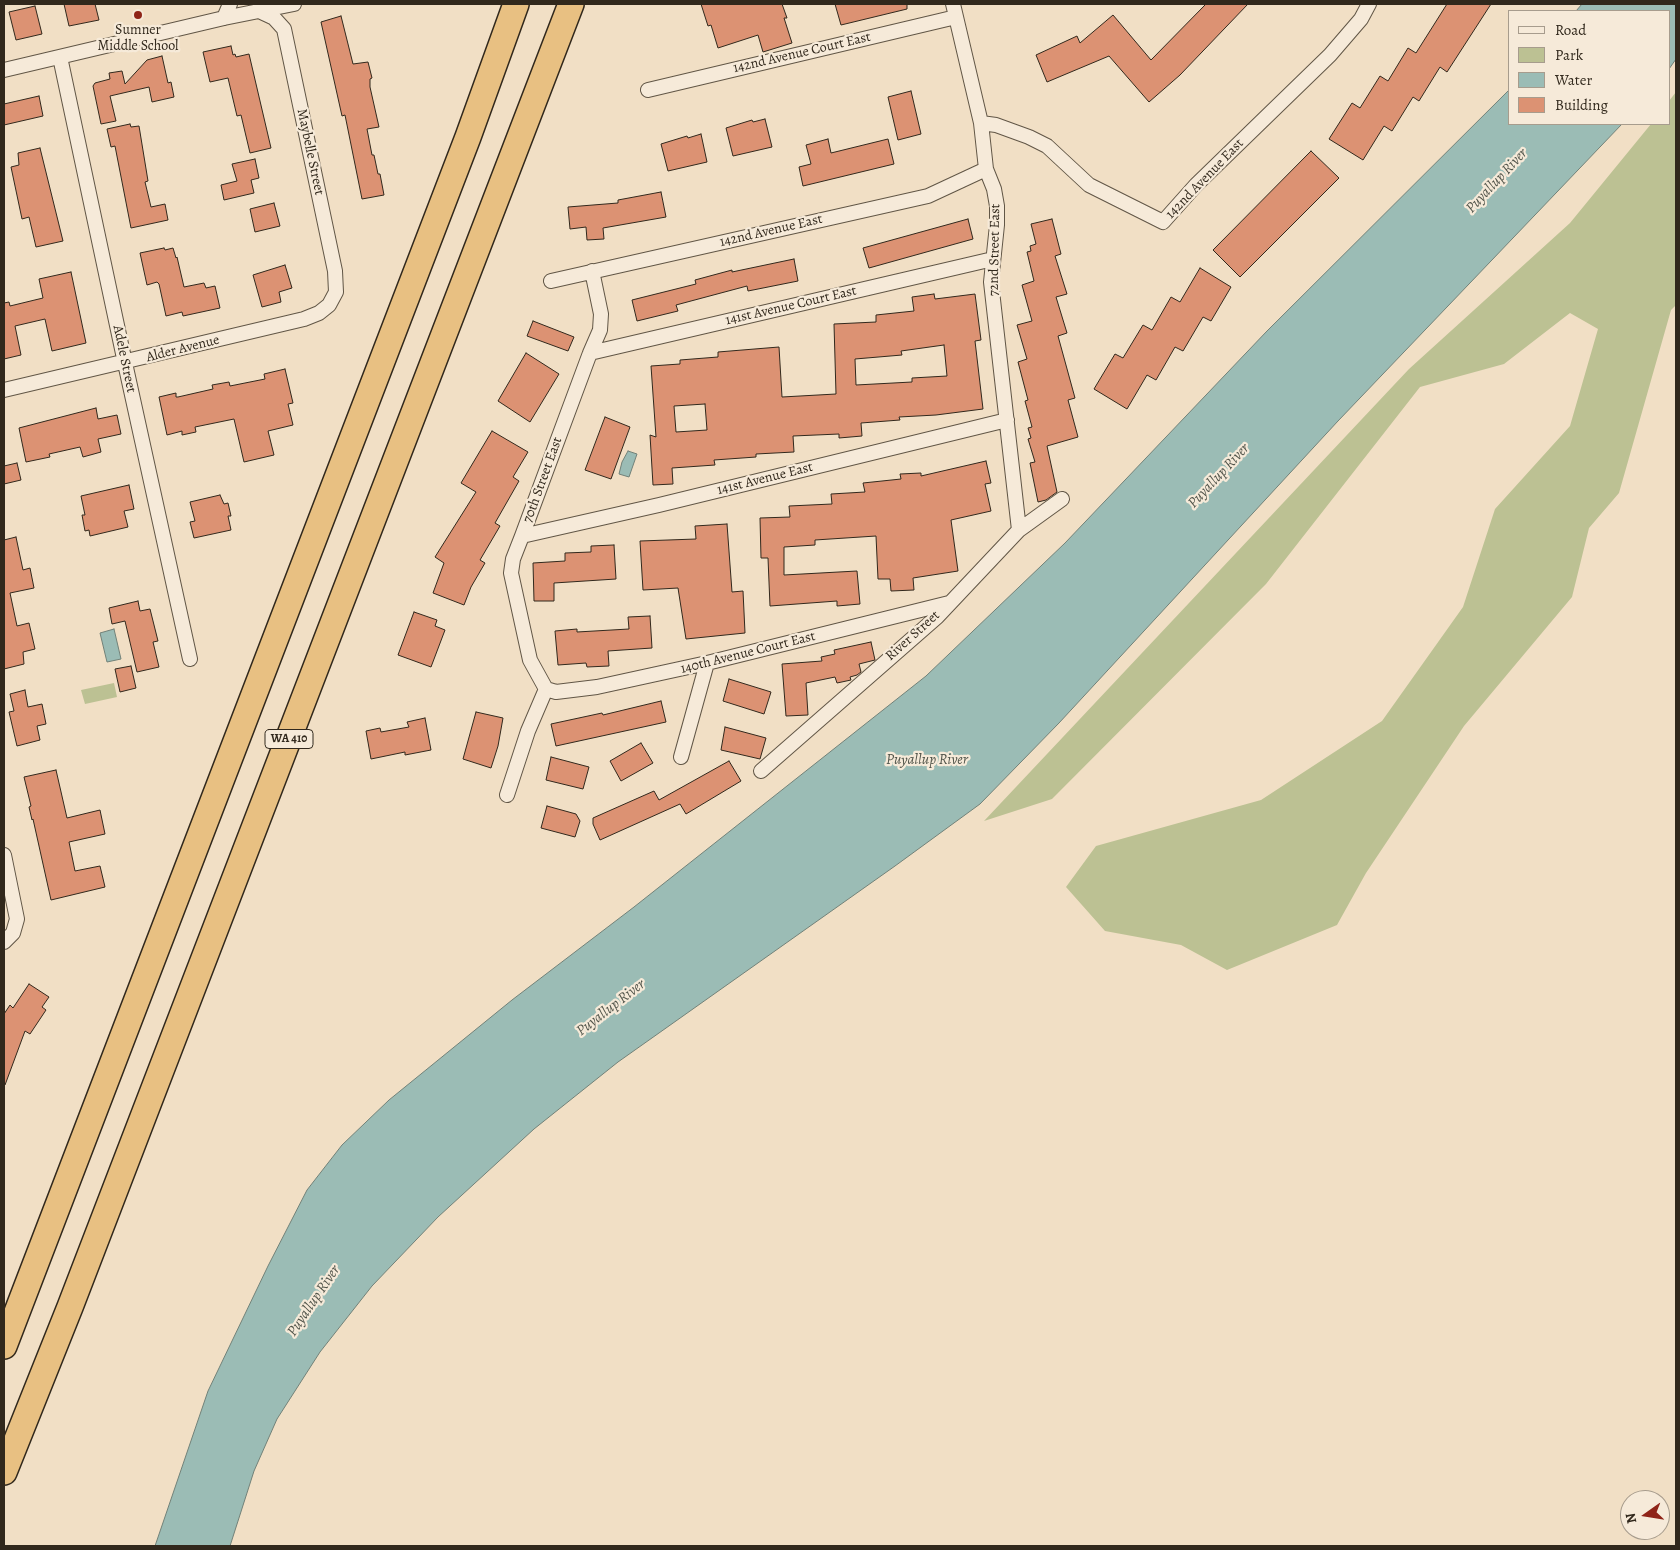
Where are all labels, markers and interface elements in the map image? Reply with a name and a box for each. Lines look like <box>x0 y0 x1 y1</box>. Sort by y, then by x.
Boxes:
marker: Sumner Middle School <box>132 9 144 21</box>
legend <box>1508 10 1670 125</box>
text: Road <box>1555 20 1586 40</box>
place label: Sumner Middle School <box>97 23 179 56</box>
street label: 142nd Avenue Court East <box>732 29 872 77</box>
text: Park <box>1555 45 1583 65</box>
text: Water <box>1555 70 1592 90</box>
text: Building <box>1555 95 1608 115</box>
street label: Maybelle Street <box>293 107 327 197</box>
street label: 142nd Avenue East <box>1162 135 1248 223</box>
water label: Puyallup River <box>1463 145 1531 217</box>
street label: 72nd Street East <box>986 204 1004 296</box>
street label: 142nd Avenue East <box>718 211 824 251</box>
street label: 141st Avenue Court East <box>724 283 858 329</box>
street label: Adele Street <box>109 324 139 394</box>
street label: Alder Avenue <box>145 332 221 366</box>
street label: 70th Street East <box>520 435 566 525</box>
water label: Puyallup River <box>1185 440 1253 512</box>
street label: 141st Avenue East <box>715 459 815 499</box>
street label: River Street <box>882 607 944 665</box>
street label: 140th Avenue Court East <box>679 628 817 678</box>
road number: WA 410 <box>265 730 313 749</box>
water label: Puyallup River <box>886 751 968 769</box>
water label: Puyallup River <box>573 976 649 1040</box>
water label: Puyallup River <box>284 1262 344 1340</box>
north arrow <box>1620 1490 1670 1540</box>
text: N <box>1620 1511 1641 1525</box>

